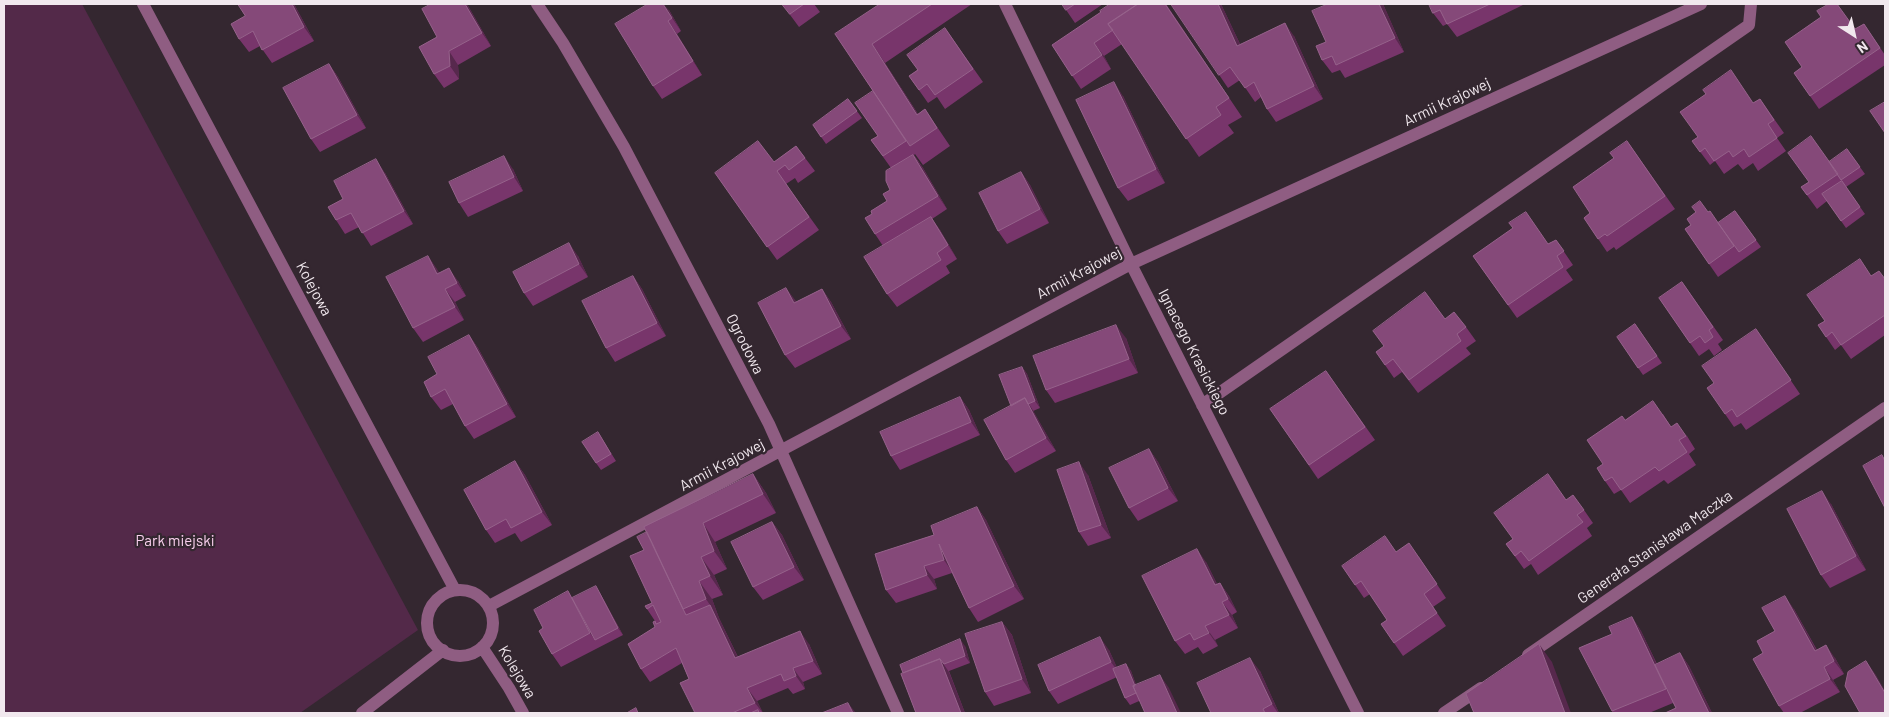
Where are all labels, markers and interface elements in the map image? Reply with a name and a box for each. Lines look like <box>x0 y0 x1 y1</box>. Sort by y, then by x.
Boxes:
north arrow <box>1829 10 1879 60</box>
text: N <box>1854 38 1872 57</box>
street label: Armii Krajowej <box>1401 74 1493 130</box>
street label: Armii Krajowej <box>1033 243 1125 303</box>
street label: Kolejowa <box>292 259 336 319</box>
street label: Ignacego Krasickiego <box>1154 286 1234 418</box>
street label: Ogrodowa <box>722 311 768 377</box>
street label: Armii Krajowej <box>676 435 768 495</box>
street label: Generała Stanisława Maczka <box>1574 487 1736 607</box>
park label: Park miejski <box>136 532 214 550</box>
street label: Kolejowa <box>494 642 540 702</box>

